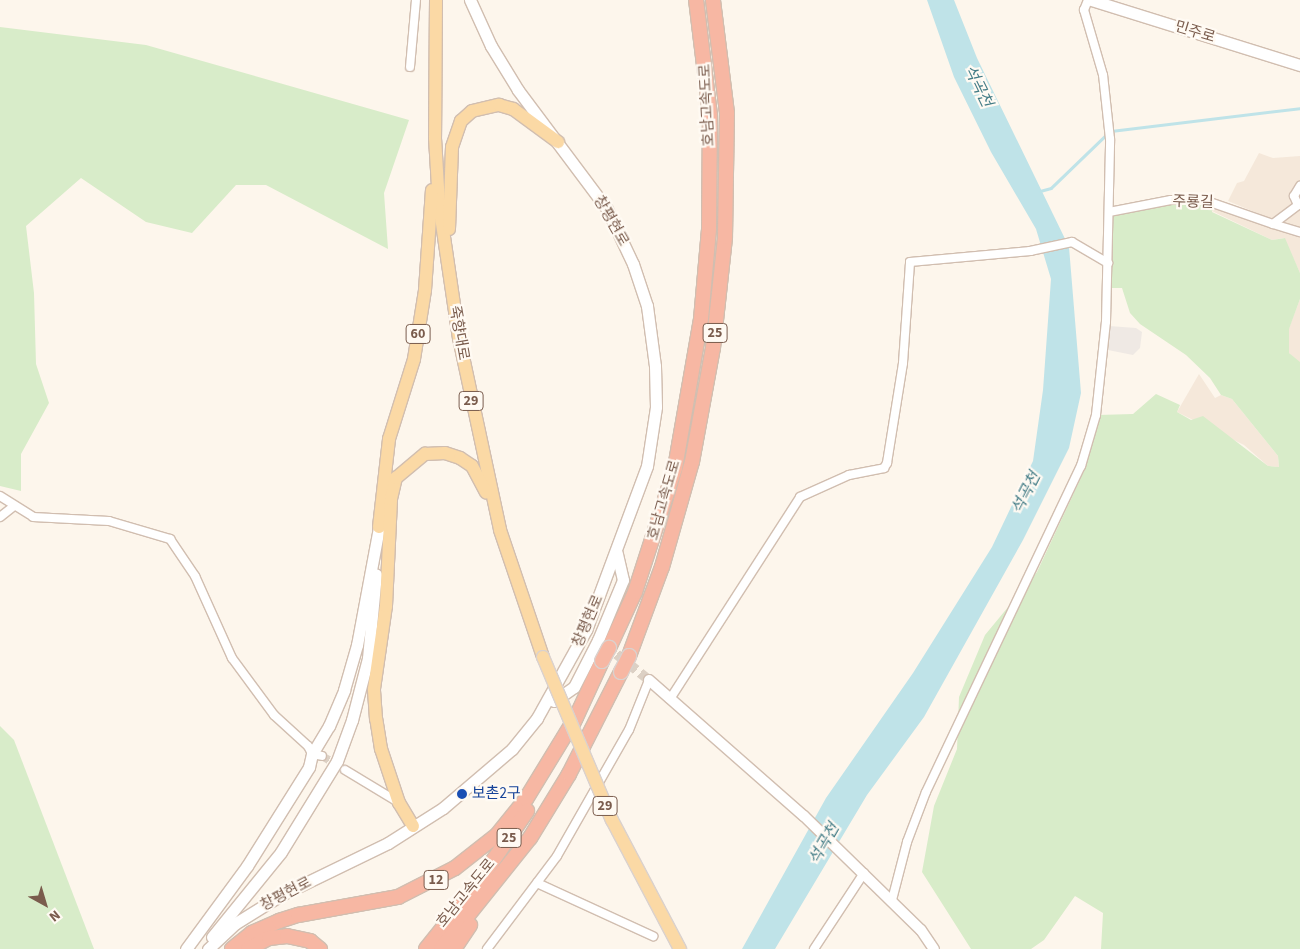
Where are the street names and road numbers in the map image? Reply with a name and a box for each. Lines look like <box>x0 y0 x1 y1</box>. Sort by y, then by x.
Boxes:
street label: 민주로 <box>1173 17 1217 47</box>
street label: 호남고속도로 <box>696 63 718 147</box>
street label: 주룡길 <box>1172 192 1214 212</box>
street label: 창평현로 <box>589 193 633 249</box>
street label: 죽향대로 <box>445 304 473 362</box>
road number: 60 <box>406 322 430 346</box>
road number: 25 <box>702 322 728 344</box>
road number: 29 <box>458 390 484 412</box>
street label: 호남고속도로 <box>644 458 684 542</box>
street label: 창평현로 <box>569 592 607 650</box>
road number: 29 <box>592 794 618 818</box>
road number: 25 <box>496 826 522 850</box>
street label: 호남고속도로 <box>433 855 499 931</box>
road number: 12 <box>424 868 448 892</box>
street label: 창평현로 <box>257 873 315 915</box>

